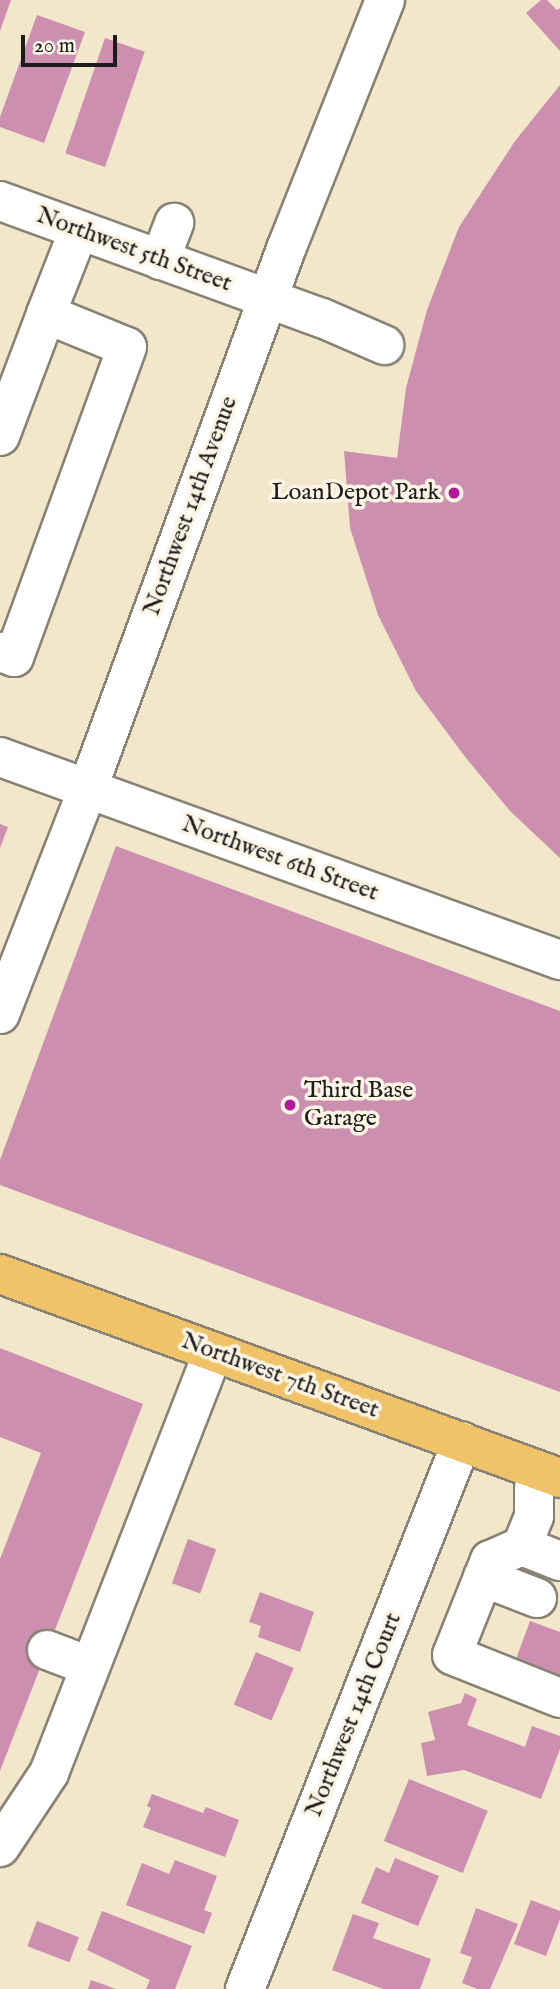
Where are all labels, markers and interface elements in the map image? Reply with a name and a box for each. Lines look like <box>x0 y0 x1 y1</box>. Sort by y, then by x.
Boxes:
scale bar <box>24 21 121 65</box>
text: 20 m <box>34 33 75 60</box>
street label: Northwest 5th Street <box>32 201 236 299</box>
street label: Northwest 14th Avenue <box>138 392 244 620</box>
place label: LoanDepot Park <box>271 479 440 507</box>
marker: LoanDepot Park <box>446 485 462 501</box>
street label: Northwest 6th Street <box>178 810 382 908</box>
place label: Third Base Garage <box>304 1077 413 1133</box>
marker: Third Base Garage <box>282 1097 298 1113</box>
street label: Northwest 7th Street <box>177 1327 383 1425</box>
street label: Northwest 14th Court <box>300 1609 408 1821</box>

